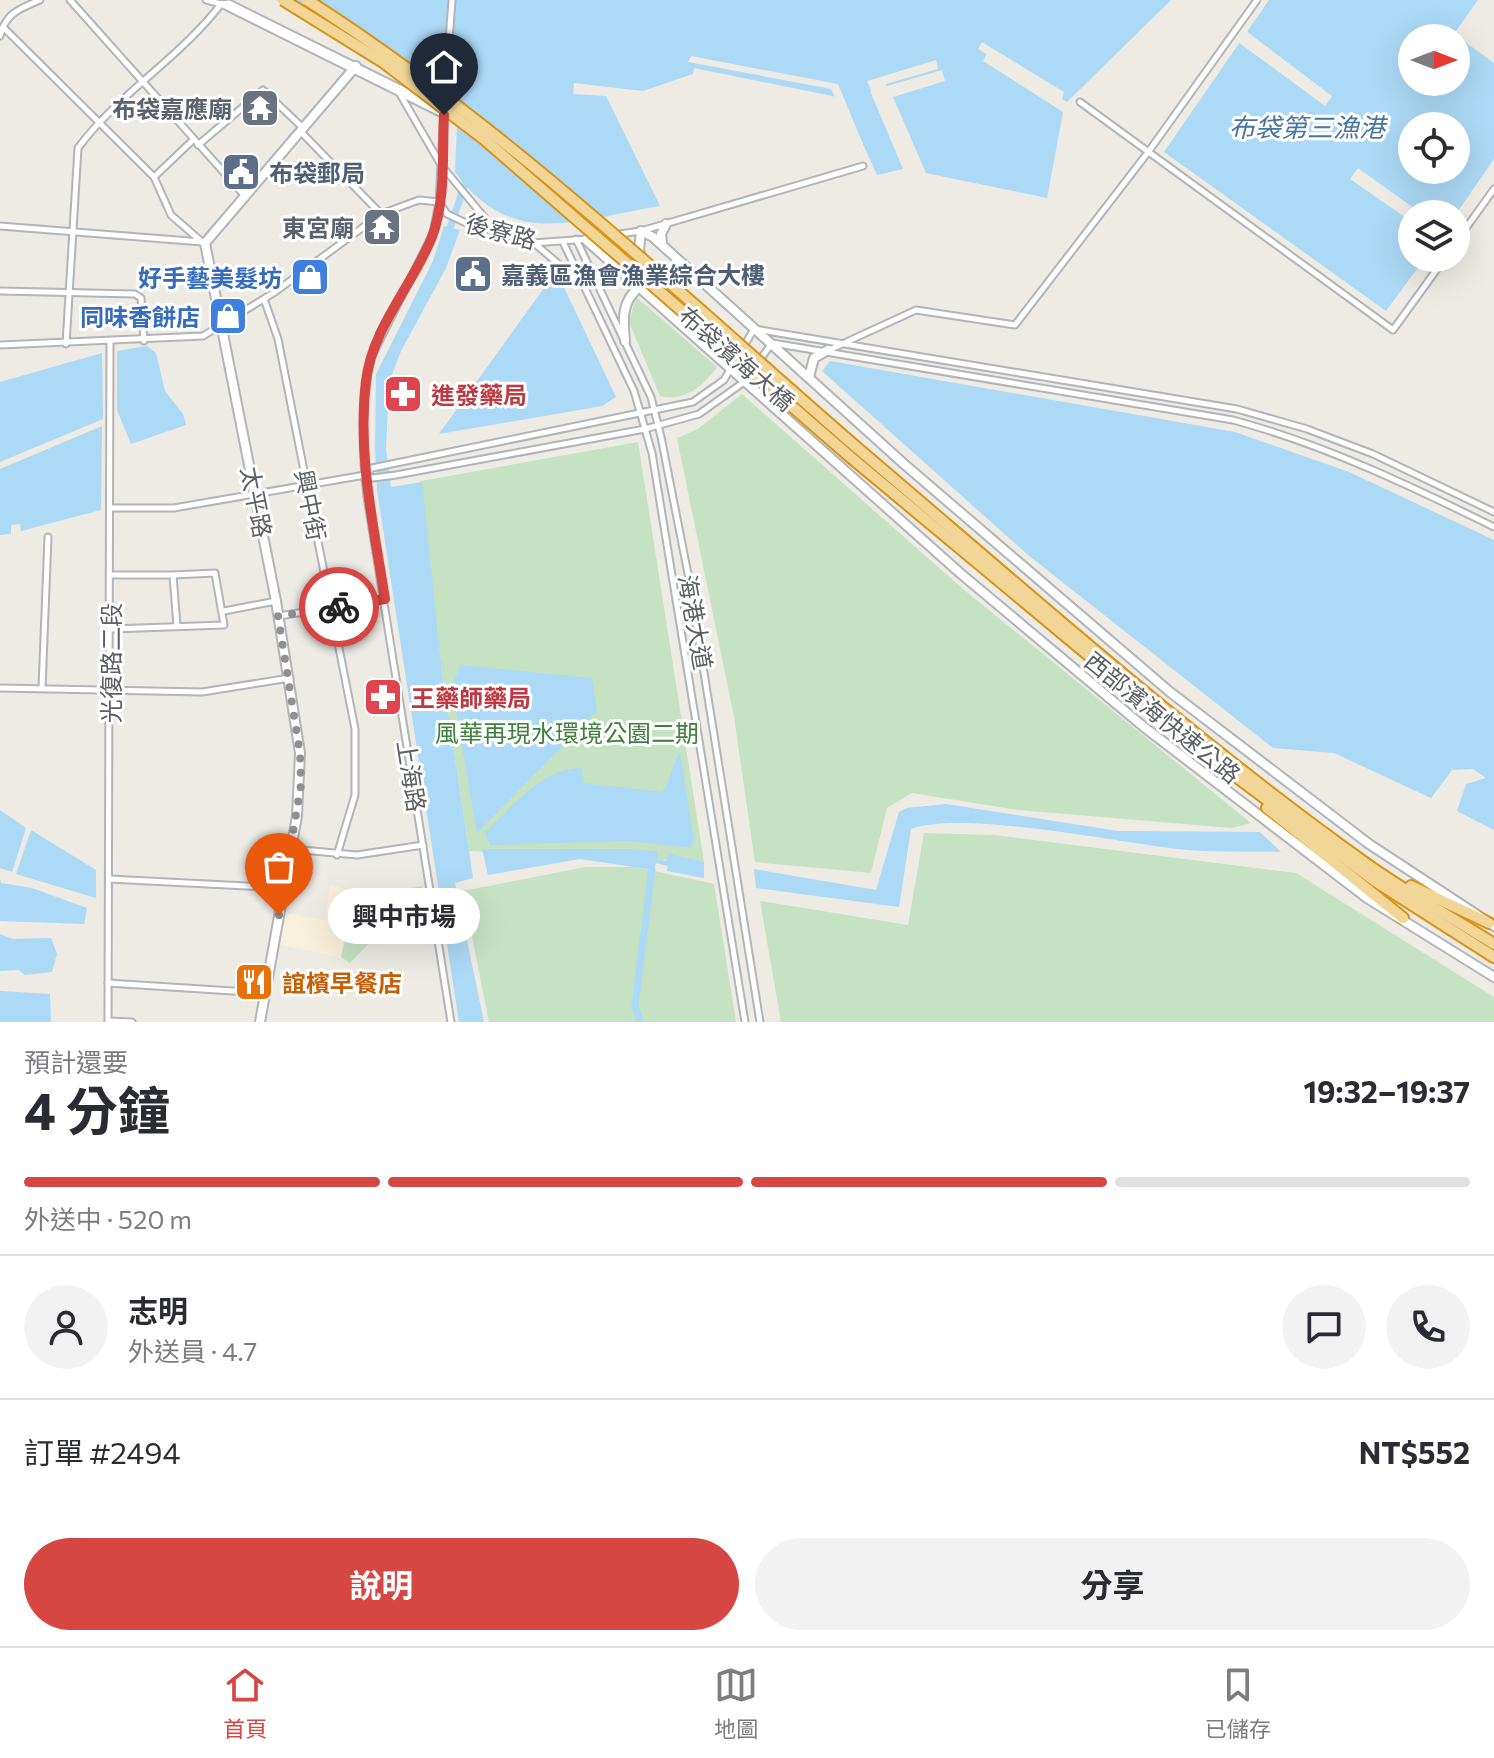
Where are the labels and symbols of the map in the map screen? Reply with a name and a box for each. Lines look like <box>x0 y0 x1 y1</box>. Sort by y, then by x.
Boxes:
north arrow <box>1398 24 1470 96</box>
pin <box>410 33 478 115</box>
temple icon: 布袋嘉應廟 <box>239 87 281 129</box>
place label: 布袋嘉應廟 <box>112 94 232 123</box>
water label: 布袋第三漁港 <box>1229 111 1389 142</box>
public building icon: 布袋郵局 <box>220 151 262 193</box>
place label: 布袋郵局 <box>269 158 365 187</box>
temple icon: 東宮廟 <box>361 206 403 248</box>
street label: 後寮路 <box>462 208 540 254</box>
place label: 東宮廟 <box>282 213 354 242</box>
public building icon: 嘉義區漁會漁業綜合大樓 <box>452 253 494 295</box>
shop icon: 好手藝美髮坊 <box>289 256 331 298</box>
place label: 嘉義區漁會漁業綜合大樓 <box>501 260 765 289</box>
place label: 好手藝美髮坊 <box>138 263 282 292</box>
shop icon: 同味香餅店 <box>207 295 249 337</box>
street label: 布袋濱海大橋 <box>673 300 801 416</box>
place label: 同味香餅店 <box>80 302 200 331</box>
pharmacy icon: 進發藥局 <box>382 373 424 415</box>
place label: 進發藥局 <box>431 380 527 409</box>
street label: 太平路 <box>236 464 278 540</box>
street label: 興中街 <box>290 467 332 543</box>
courier <box>299 567 379 647</box>
street label: 海港大道 <box>673 572 719 672</box>
street label: 光復路二段 <box>96 603 125 723</box>
street label: 西部濱海快速公路 <box>1079 645 1247 789</box>
pharmacy icon: 王藥師藥局 <box>362 676 404 718</box>
place label: 王藥師藥局 <box>411 683 531 712</box>
park label: 風華再現水環境公園二期 <box>435 718 699 747</box>
street label: 上海路 <box>392 738 432 814</box>
pin <box>245 833 313 915</box>
callout: 興中市場 <box>327 887 479 943</box>
restaurant icon: 誼檳早餐店 <box>233 961 275 1003</box>
place label: 誼檳早餐店 <box>282 968 402 997</box>

